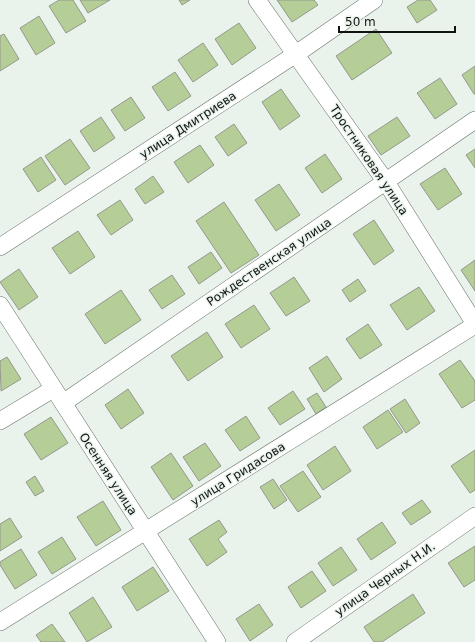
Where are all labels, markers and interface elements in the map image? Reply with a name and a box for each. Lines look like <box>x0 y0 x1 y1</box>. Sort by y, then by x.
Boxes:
scale bar <box>339 8 455 34</box>
text: 50 m <box>345 15 376 29</box>
street label: улица Дмитриева <box>137 89 239 161</box>
street label: Тростниковая улица <box>326 102 411 218</box>
street label: Рождественская улица <box>204 215 334 309</box>
street label: Осенняя улица <box>76 430 140 518</box>
street label: улица Гридасова <box>188 439 288 509</box>
street label: улица Черных Н.И. <box>332 539 438 619</box>

